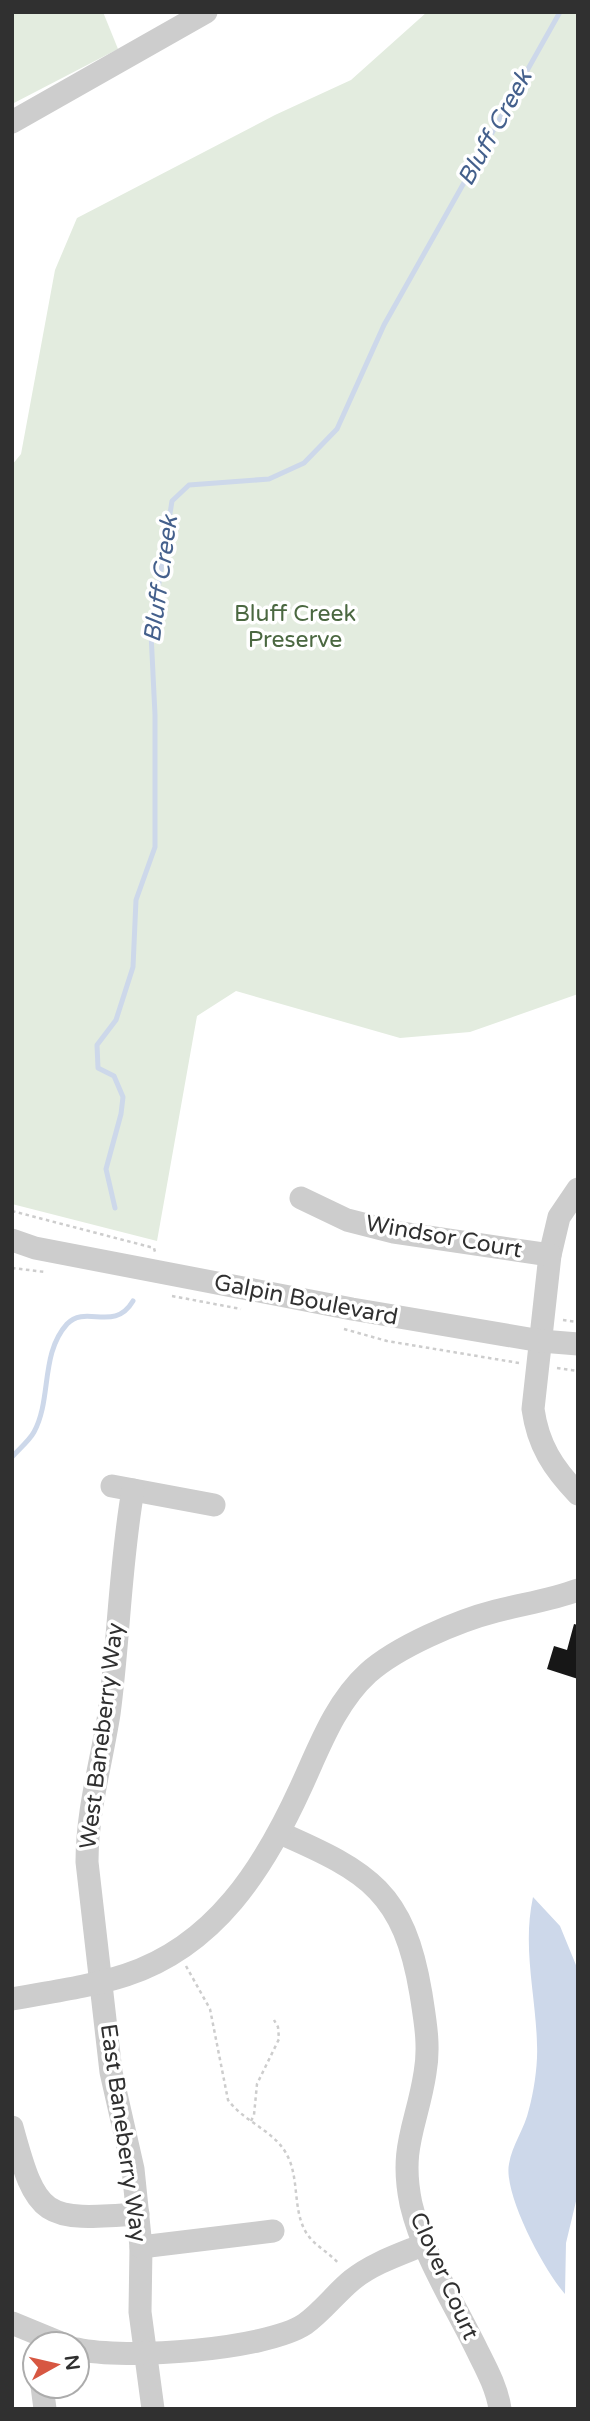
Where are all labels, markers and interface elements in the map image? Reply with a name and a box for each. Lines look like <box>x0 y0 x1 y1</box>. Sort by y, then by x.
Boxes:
water label: Bluff Creek <box>451 64 540 191</box>
water label: Bluff Creek <box>138 512 184 644</box>
park label: Bluff Creek Preserve <box>234 600 356 654</box>
street label: Windsor Court <box>364 1209 525 1265</box>
street label: Galpin Boulevard <box>212 1268 400 1332</box>
street label: West Baneberry Way <box>74 1621 130 1851</box>
street label: East Baneberry Way <box>94 2022 152 2244</box>
street label: Clover Court <box>403 2208 485 2344</box>
north arrow <box>21 2330 91 2400</box>
text: N <box>60 2354 84 2372</box>

